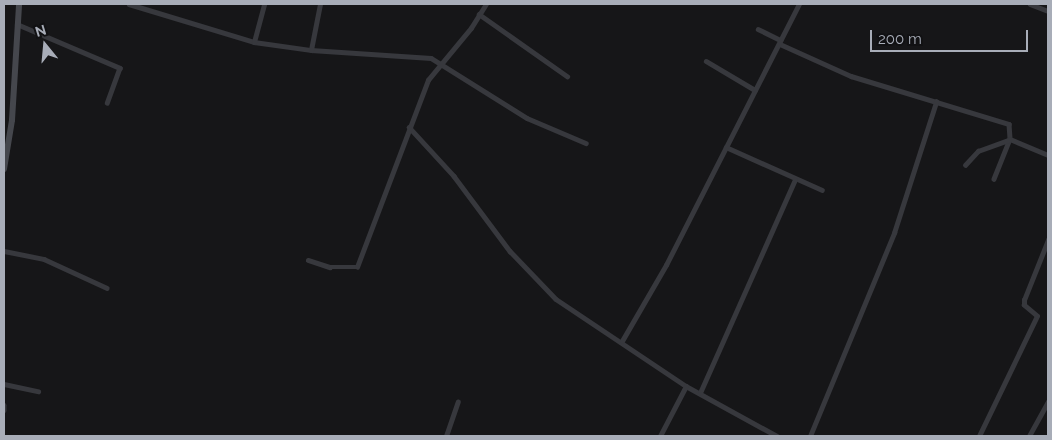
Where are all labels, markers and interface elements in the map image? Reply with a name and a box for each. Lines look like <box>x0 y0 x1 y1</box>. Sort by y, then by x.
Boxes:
north arrow <box>20 20 70 70</box>
scale bar <box>872 20 1030 52</box>
text: N <box>33 21 48 40</box>
text: 200 m <box>878 30 922 48</box>

